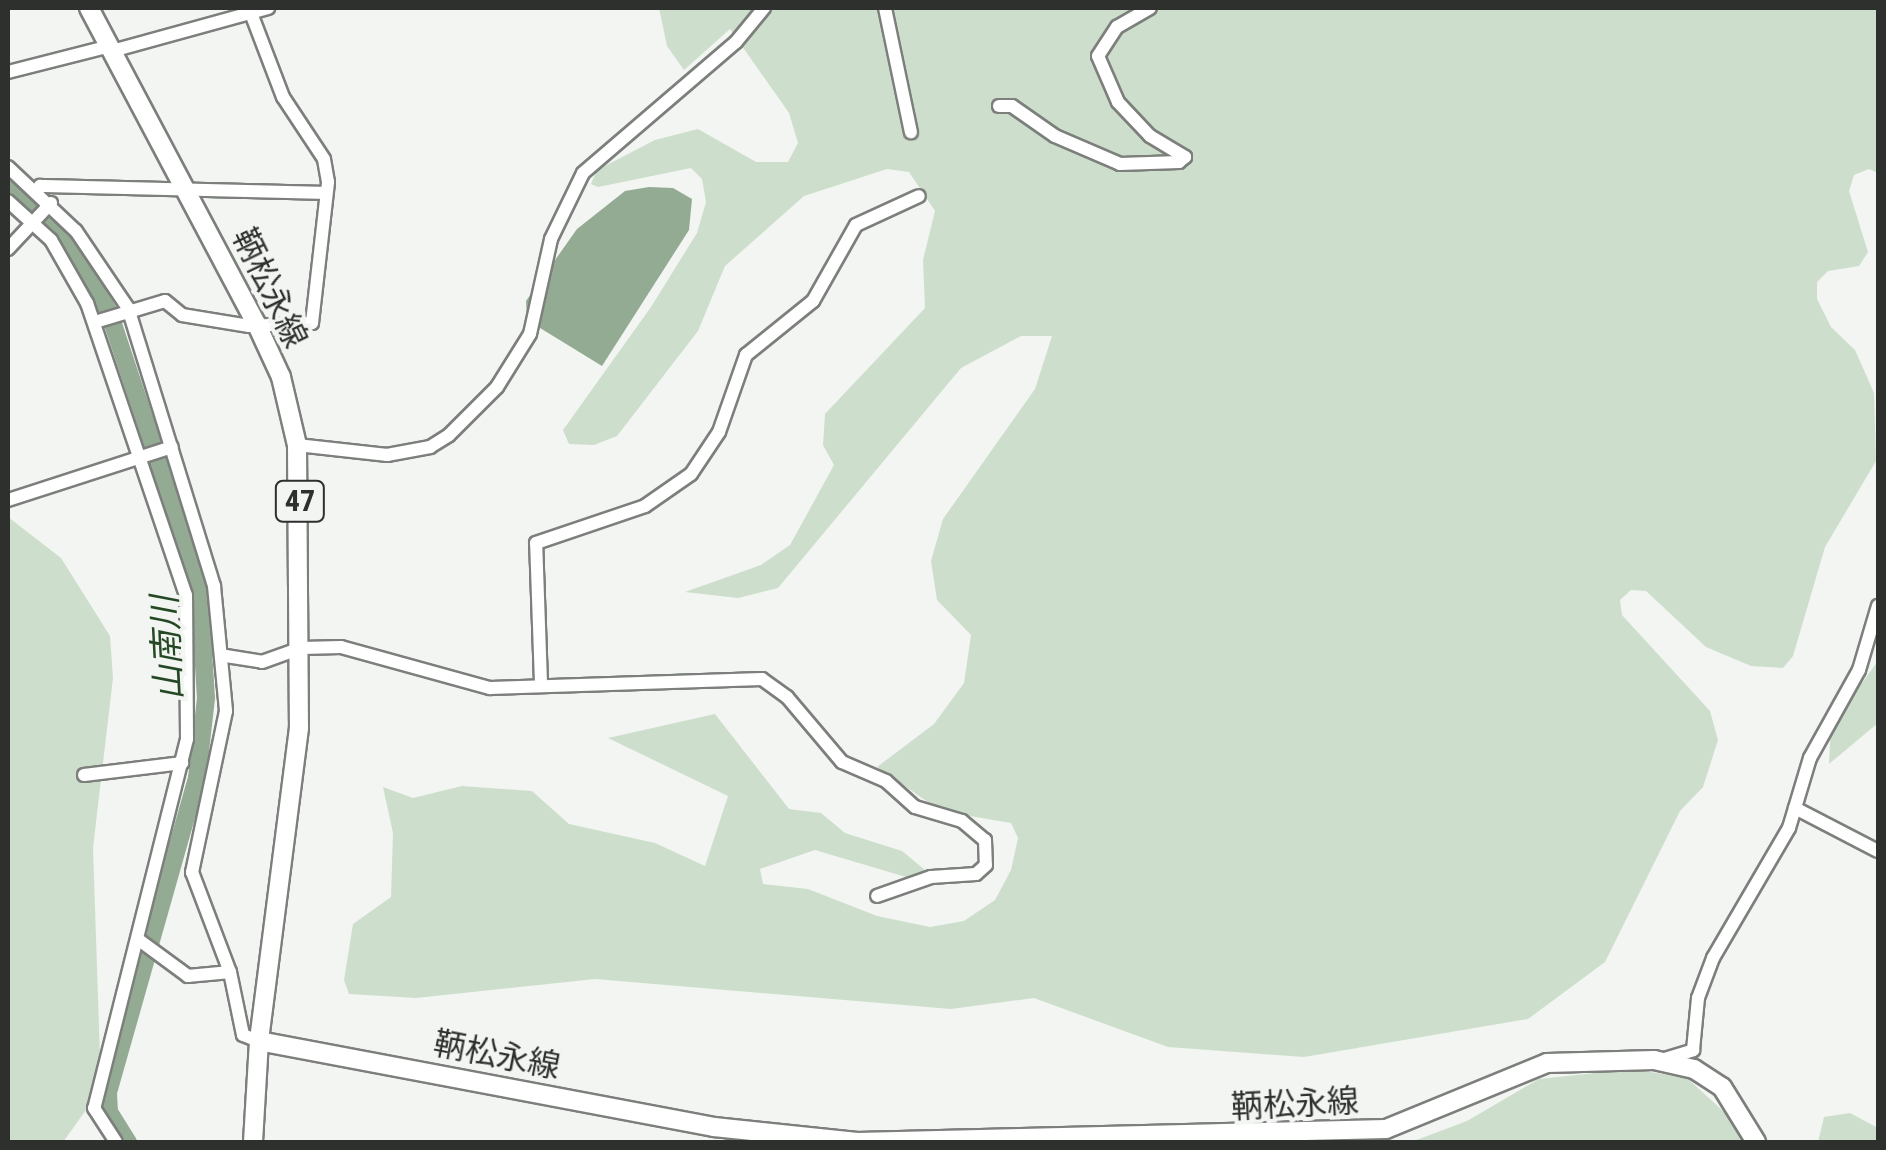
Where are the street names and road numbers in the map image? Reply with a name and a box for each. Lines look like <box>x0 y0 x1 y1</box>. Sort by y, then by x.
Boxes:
street label: 鞆松永線 <box>225 222 315 354</box>
road number: 47 <box>272 476 328 526</box>
street label: 鞆松永線 <box>431 1024 563 1086</box>
street label: 鞆松永線 <box>1230 1081 1360 1127</box>

